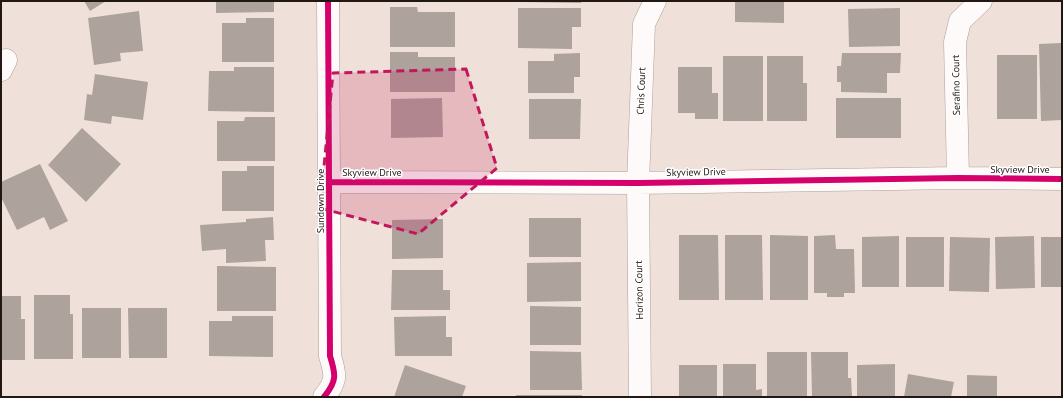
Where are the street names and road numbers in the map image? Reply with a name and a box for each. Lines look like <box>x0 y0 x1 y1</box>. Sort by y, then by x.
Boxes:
street label: Serafino Court <box>949 54 963 116</box>
street label: Chris Court <box>634 67 648 115</box>
street label: Skyview Drive <box>990 163 1050 176</box>
street label: Skyview Drive <box>666 165 726 179</box>
street label: Skyview Drive <box>342 166 402 179</box>
street label: Sundown Drive <box>314 169 327 233</box>
street label: Horizon Court <box>632 260 646 320</box>

